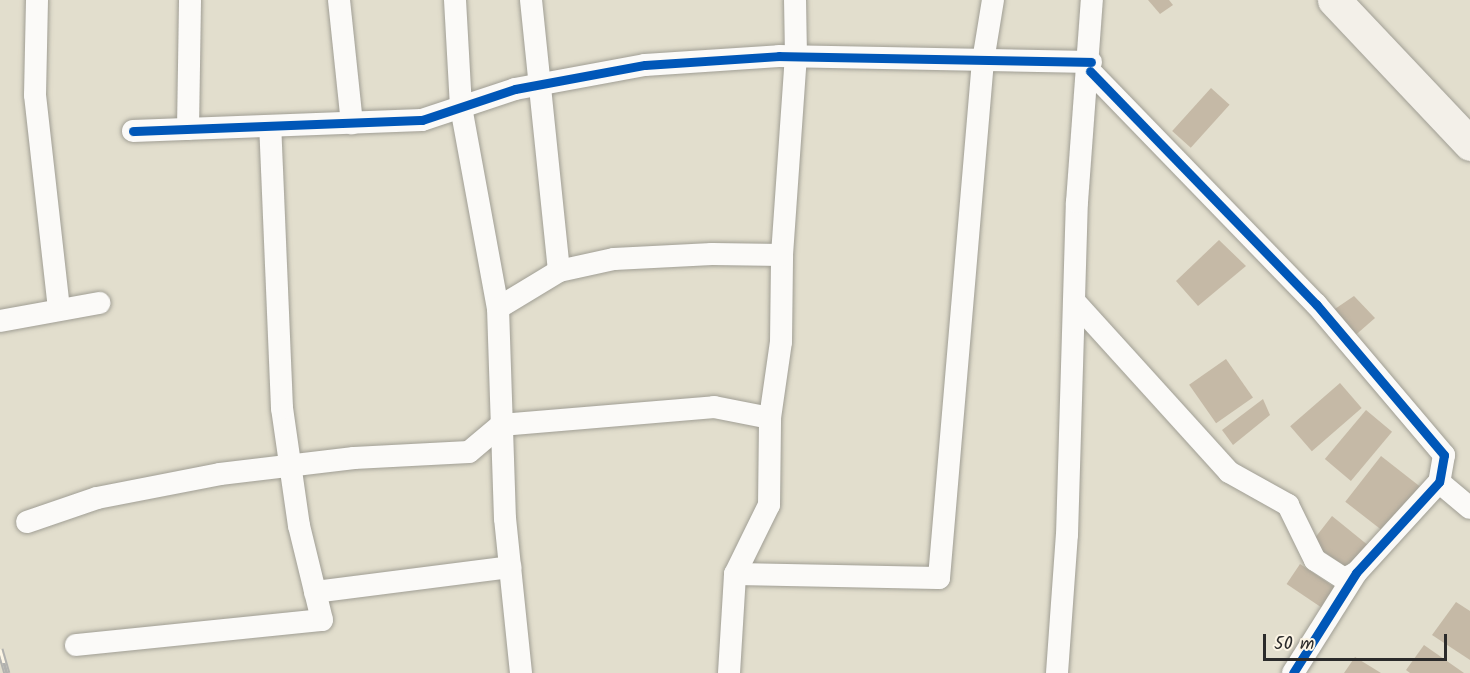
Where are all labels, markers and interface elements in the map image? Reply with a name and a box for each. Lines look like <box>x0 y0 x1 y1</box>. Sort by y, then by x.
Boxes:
scale bar <box>1266 622 1450 660</box>
text: 50 m <box>1274 630 1314 659</box>

